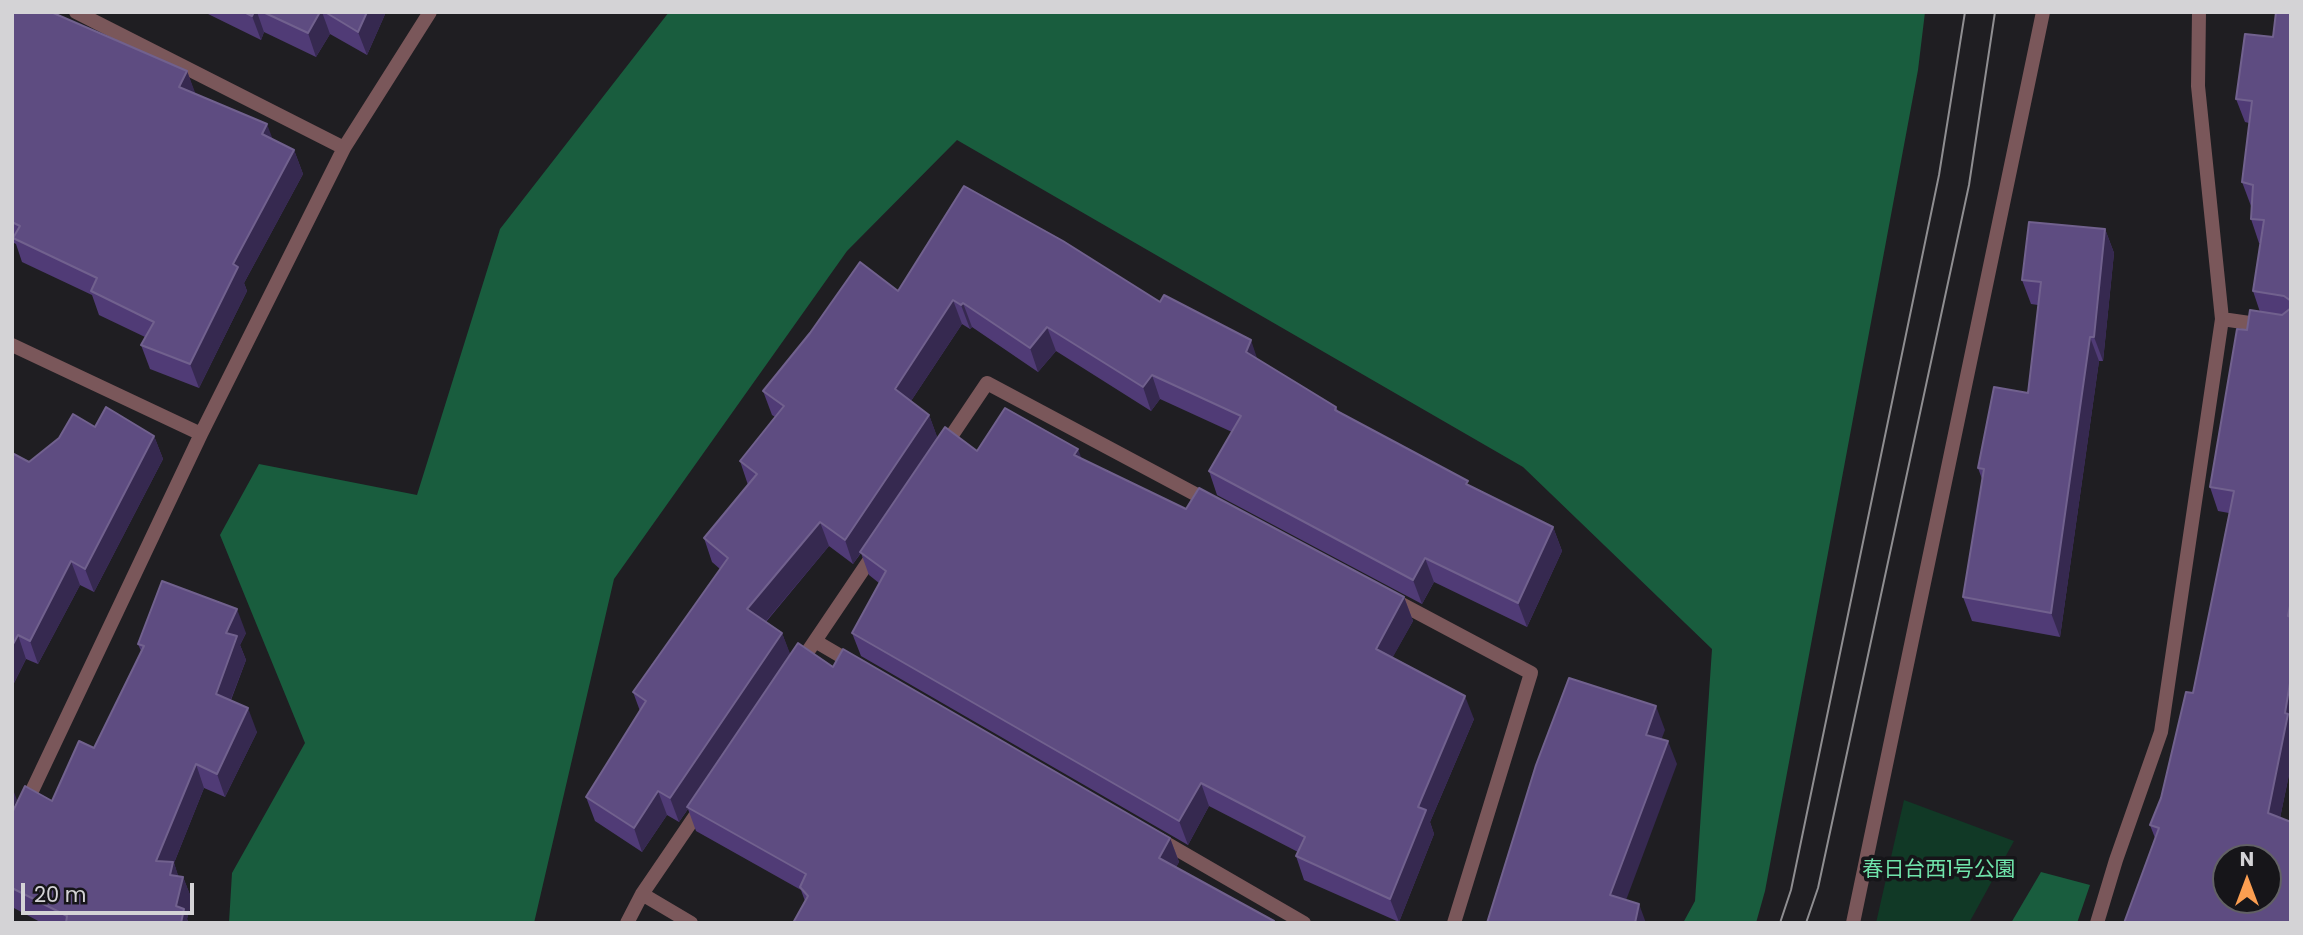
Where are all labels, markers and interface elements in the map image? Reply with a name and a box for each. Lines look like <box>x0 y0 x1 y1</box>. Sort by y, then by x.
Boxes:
north arrow <box>2212 844 2282 914</box>
text: N <box>2240 846 2254 873</box>
park label: 春日台西1号公園 <box>1862 858 2016 884</box>
scale bar <box>24 869 198 913</box>
text: 20 m <box>34 880 87 909</box>

